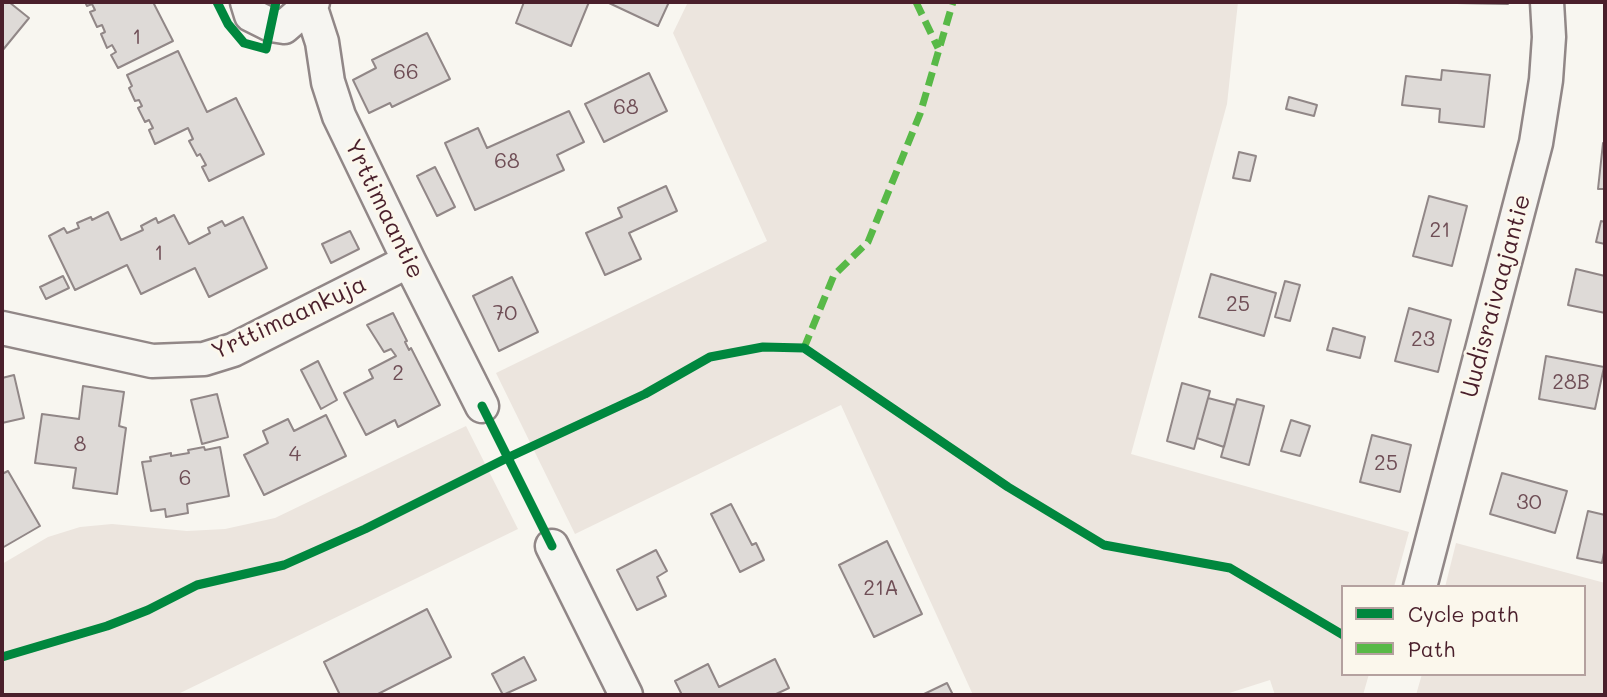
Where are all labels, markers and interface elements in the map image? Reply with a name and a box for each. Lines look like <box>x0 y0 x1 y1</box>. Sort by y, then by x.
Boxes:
house number: 1 <box>132 25 142 51</box>
house number: 66 <box>393 60 419 86</box>
house number: 68 <box>613 95 639 121</box>
street label: Yrttimaantie <box>338 135 430 283</box>
house number: 68 <box>494 149 520 175</box>
street label: Uudisraivaajantie <box>1455 191 1537 401</box>
house number: 21 <box>1429 218 1451 244</box>
house number: 1 <box>154 241 164 267</box>
street label: Yrttimaankuja <box>207 270 371 366</box>
house number: 25 <box>1226 292 1250 318</box>
house number: 70 <box>493 301 517 327</box>
house number: 23 <box>1411 327 1435 353</box>
house number: 2 <box>392 361 404 387</box>
house number: 28B <box>1552 370 1590 396</box>
house number: 8 <box>74 432 86 458</box>
house number: 4 <box>289 442 301 468</box>
house number: 25 <box>1374 451 1398 477</box>
house number: 6 <box>179 466 191 492</box>
house number: 30 <box>1516 490 1542 516</box>
house number: 21A <box>863 576 899 602</box>
legend <box>1341 585 1586 676</box>
text: Cycle path <box>1408 600 1518 627</box>
text: Path <box>1408 635 1455 662</box>

